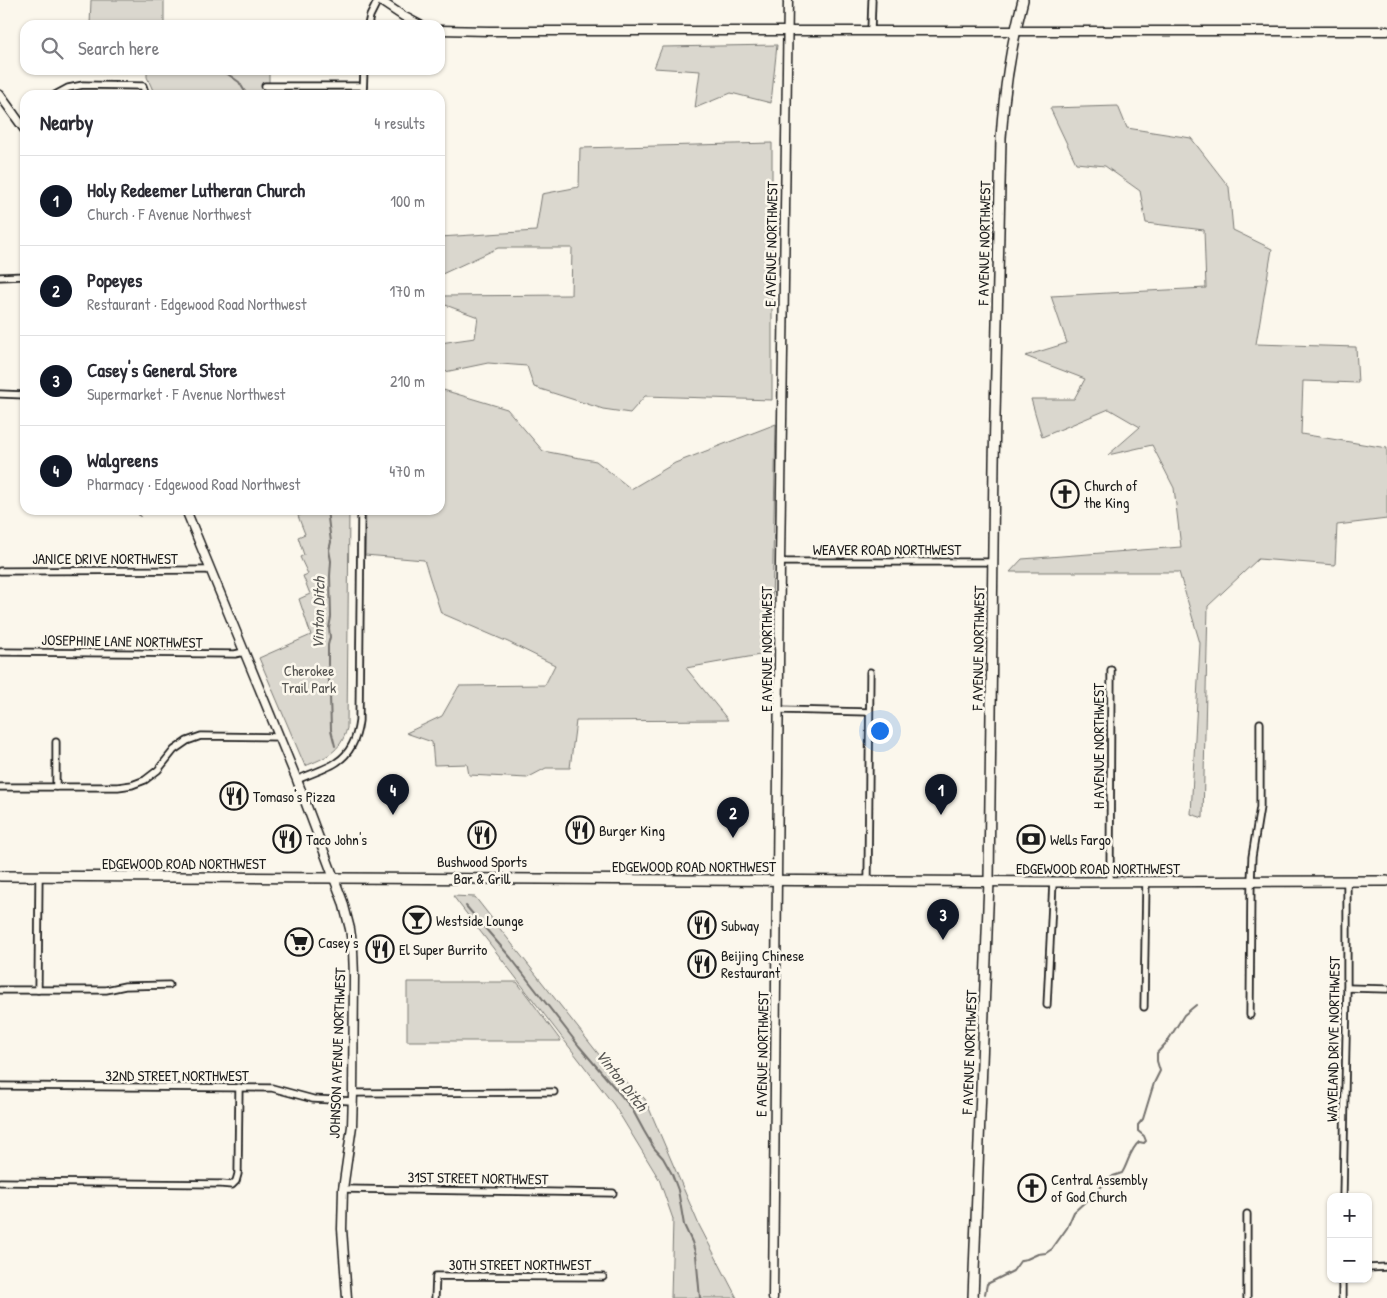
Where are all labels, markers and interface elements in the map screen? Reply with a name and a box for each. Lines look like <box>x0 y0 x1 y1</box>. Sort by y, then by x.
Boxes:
search box <box>20 20 445 75</box>
icon: search <box>38 34 66 62</box>
text: Search here <box>78 35 159 61</box>
text: Nearby <box>40 108 93 137</box>
text: 4 results <box>374 112 425 134</box>
text: Holy Redeemer Lutheran Church <box>87 177 305 203</box>
street label: F AVENUE NORTHWEST <box>972 179 996 307</box>
street label: E AVENUE NORTHWEST <box>759 180 783 307</box>
text: 1 <box>53 190 59 212</box>
text: 100 m <box>390 190 425 212</box>
text: Church · F Avenue Northwest <box>87 203 251 225</box>
text: Popeyes <box>87 267 142 293</box>
text: 2 <box>52 280 60 302</box>
text: 170 m <box>390 280 425 302</box>
text: Restaurant · Edgewood Road Northwest <box>87 293 306 315</box>
text: Casey's General Store <box>87 357 237 383</box>
text: 3 <box>52 370 60 392</box>
text: 210 m <box>390 370 425 392</box>
text: Supermarket · F Avenue Northwest <box>87 383 285 405</box>
text: Walgreens <box>87 447 158 473</box>
text: 4 <box>53 460 59 482</box>
text: 470 m <box>389 460 425 482</box>
text: Pharmacy · Edgewood Road Northwest <box>87 473 300 495</box>
place label: Church of the King <box>1084 475 1138 513</box>
church icon: Church of the King <box>1050 479 1080 509</box>
street label: WEAVER ROAD NORTHWEST <box>813 539 962 560</box>
street label: JANICE DRIVE NORTHWEST <box>32 548 179 569</box>
water label: Vinton Ditch <box>306 575 330 649</box>
street label: F AVENUE NORTHWEST <box>966 584 990 712</box>
street label: E AVENUE NORTHWEST <box>756 585 777 712</box>
street label: JOSEPHINE LANE NORTHWEST <box>41 629 204 653</box>
park label: Cherokee Trail Park <box>282 660 336 698</box>
street label: H AVENUE NORTHWEST <box>1088 682 1109 809</box>
your location <box>867 718 893 744</box>
pin: 4 <box>377 774 409 815</box>
pin: 1 <box>925 774 957 815</box>
restaurant icon: Tomaso's Pizza <box>219 781 249 811</box>
place label: Tomaso's Pizza <box>253 786 335 807</box>
pin: 2 <box>717 797 749 838</box>
restaurant icon: Burger King <box>565 815 595 845</box>
restaurant icon: Bushwood Sports Bar & Grill <box>467 820 497 850</box>
place label: Burger King <box>599 820 665 841</box>
restaurant icon: Taco John's <box>272 824 302 854</box>
bank icon: Wells Fargo <box>1016 824 1046 854</box>
place label: Taco John's <box>306 829 367 850</box>
place label: Wells Fargo <box>1050 829 1111 850</box>
place label: Bushwood Sports Bar & Grill <box>437 851 527 889</box>
street label: EDGEWOOD ROAD NORTHWEST <box>102 853 267 874</box>
street label: EDGEWOOD ROAD NORTHWEST <box>612 856 777 877</box>
street label: EDGEWOOD ROAD NORTHWEST <box>1016 858 1181 879</box>
pin: 3 <box>927 899 959 940</box>
bar icon: Westside Lounge <box>402 905 432 935</box>
place label: Westside Lounge <box>436 910 524 931</box>
restaurant icon: Subway <box>687 910 717 940</box>
place label: Subway <box>721 915 759 936</box>
supermarket icon: Casey's <box>284 927 314 957</box>
place label: Casey's <box>318 932 359 953</box>
restaurant icon: El Super Burrito <box>365 934 395 964</box>
place label: El Super Burrito <box>399 939 487 960</box>
place label: Beijing Chinese Restaurant <box>721 945 804 983</box>
restaurant icon: Beijing Chinese Restaurant <box>687 949 717 979</box>
street label: WAVELAND DRIVE NORTHWEST <box>1321 955 1345 1122</box>
street label: JOHNSON AVENUE NORTHWEST <box>324 966 351 1139</box>
street label: F AVENUE NORTHWEST <box>956 988 982 1116</box>
street label: E AVENUE NORTHWEST <box>750 990 774 1117</box>
water label: Vinton Ditch <box>591 1045 654 1116</box>
street label: 32ND STREET NORTHWEST <box>105 1065 250 1086</box>
street label: 31ST STREET NORTHWEST <box>407 1166 550 1190</box>
place label: Central Assembly of God Church <box>1051 1169 1148 1207</box>
church icon: Central Assembly of God Church <box>1017 1173 1047 1203</box>
map controls <box>1327 1193 1372 1283</box>
button: + <box>1327 1193 1372 1238</box>
button: − <box>1327 1238 1372 1283</box>
street label: 30TH STREET NORTHWEST <box>449 1254 592 1275</box>

